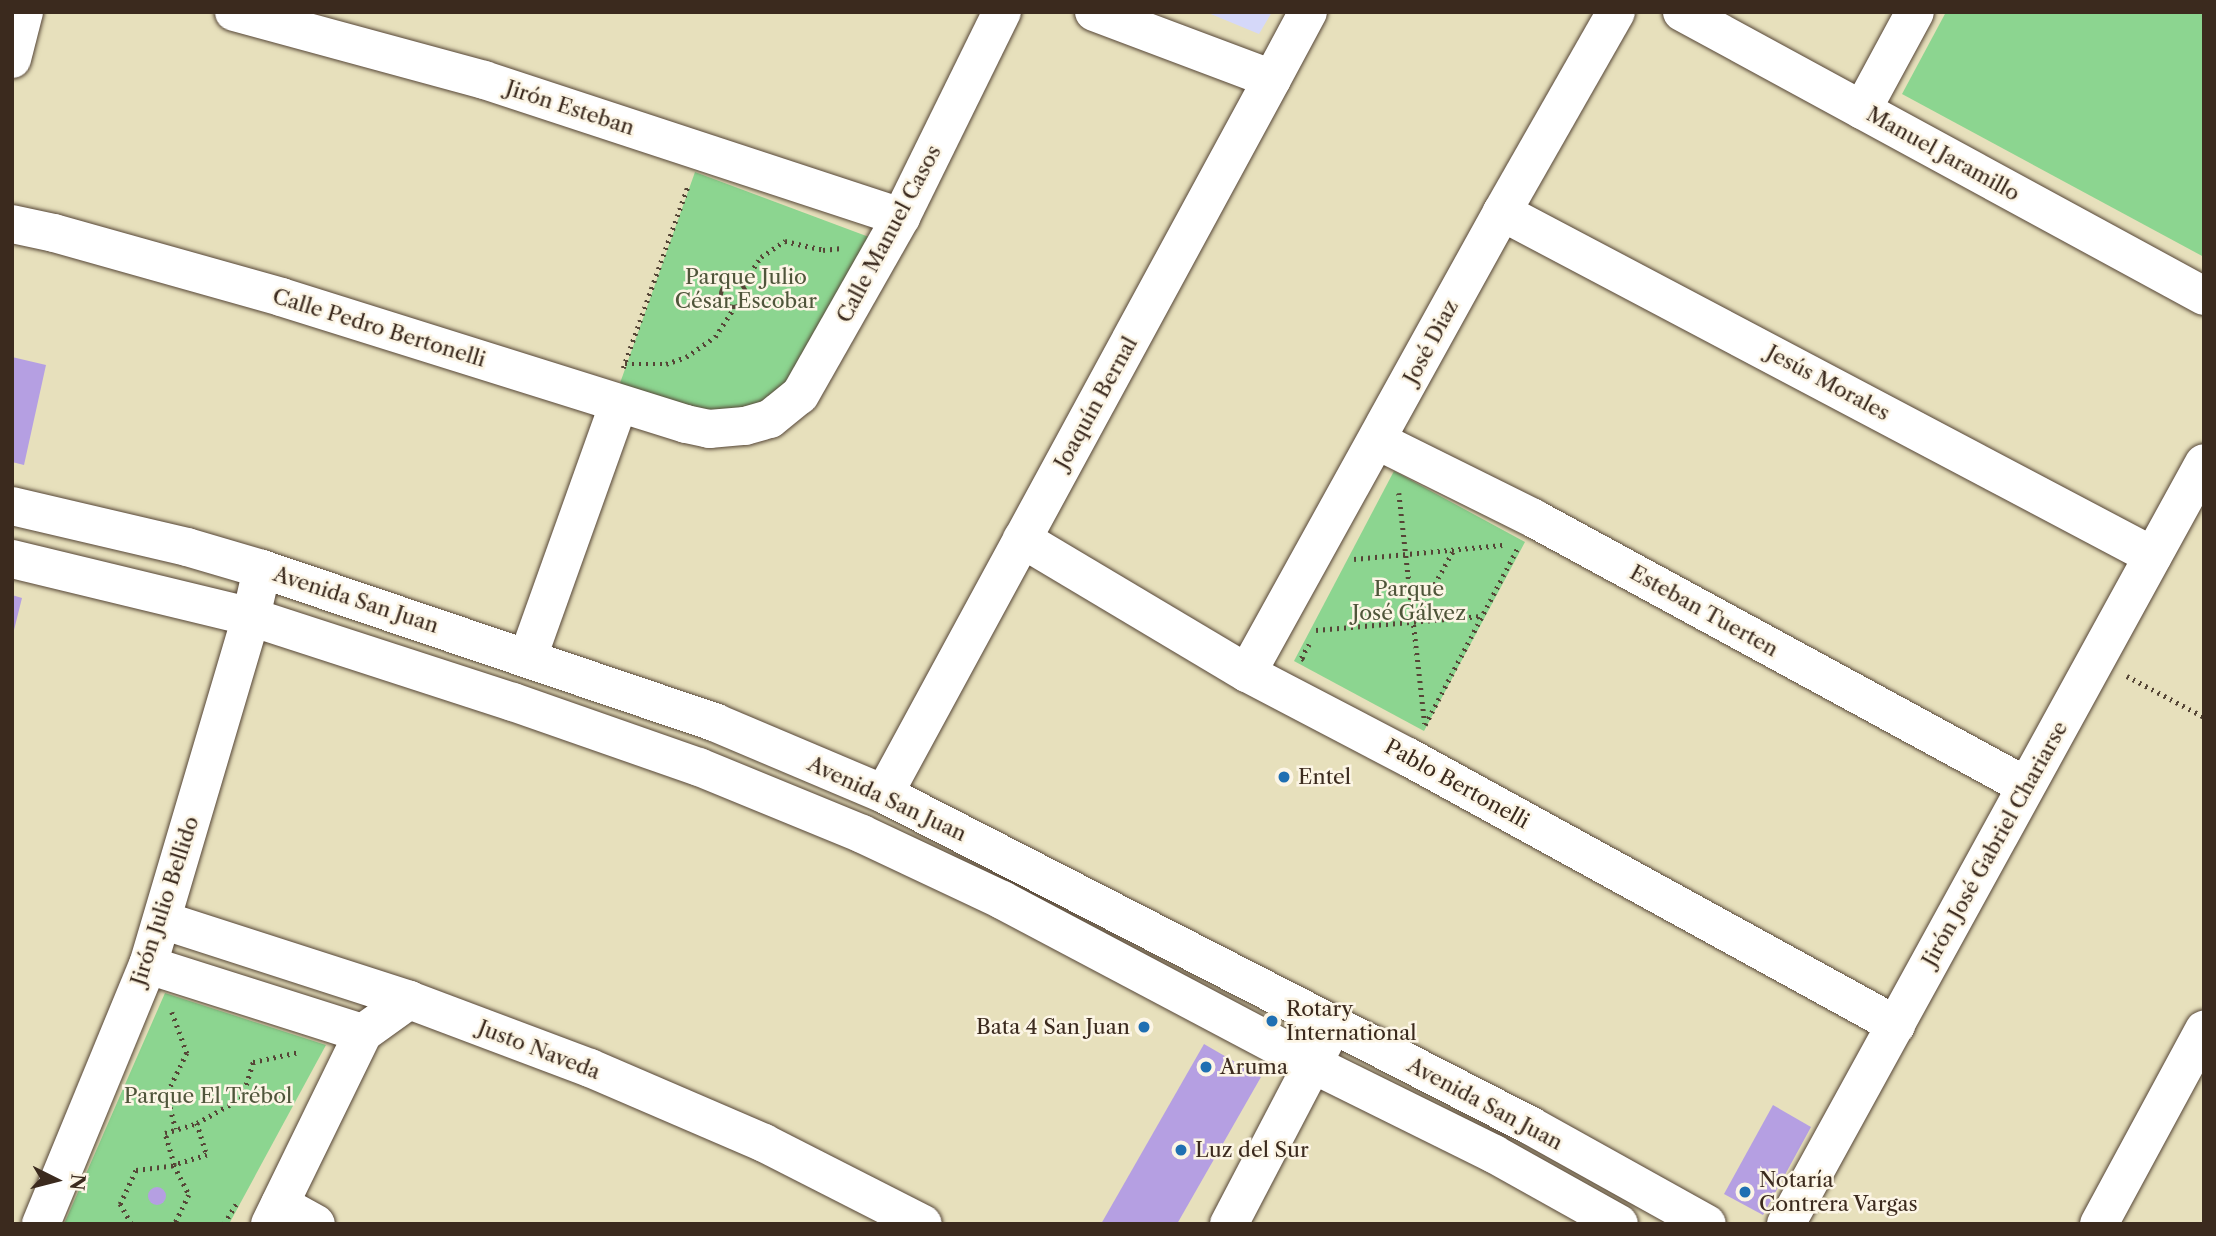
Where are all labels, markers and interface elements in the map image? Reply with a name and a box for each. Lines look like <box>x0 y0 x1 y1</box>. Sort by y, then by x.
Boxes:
street label: Jirón Esteban <box>503 75 637 141</box>
street label: Manuel Jaramillo <box>1862 101 2024 207</box>
street label: Calle Manuel Casos <box>832 141 946 327</box>
park label: Parque Julio César Escobar <box>675 264 817 314</box>
street label: Calle Pedro Bertonelli <box>269 284 489 372</box>
street label: José Diaz <box>1398 296 1464 388</box>
street label: Joaquín Bernal <box>1049 332 1143 474</box>
street label: Jesús Morales <box>1762 340 1894 426</box>
street label: Esteban Tuerten <box>1625 560 1783 662</box>
street label: Avenida San Juan <box>270 561 442 639</box>
park label: Parque José Gálvez <box>1352 576 1466 626</box>
street label: Jirón José Gabriel Chariarse <box>1917 717 2073 971</box>
street label: Pablo Bertonelli <box>1380 734 1534 834</box>
street label: Avenida San Juan <box>804 751 970 847</box>
place label: Entel <box>1298 764 1351 790</box>
marker: Entel <box>1276 769 1292 785</box>
street label: Jirón Julio Bellido <box>126 813 204 989</box>
place label: Rotary International <box>1286 996 1416 1046</box>
marker: Rotary International <box>1264 1013 1280 1029</box>
place label: Bata 4 San Juan <box>976 1014 1130 1040</box>
street label: Justo Naveda <box>474 1015 604 1085</box>
marker: Bata 4 San Juan <box>1136 1019 1152 1035</box>
street label: Avenida San Juan <box>1403 1052 1567 1156</box>
place label: Aruma <box>1220 1054 1288 1080</box>
marker: Aruma <box>1198 1059 1214 1075</box>
park label: Parque El Trébol <box>123 1083 293 1109</box>
place label: Luz del Sur <box>1195 1137 1309 1163</box>
marker: Luz del Sur <box>1173 1142 1189 1158</box>
north arrow <box>21 1145 91 1215</box>
place label: Notaría Contrera Vargas <box>1759 1167 1919 1217</box>
text: N <box>65 1173 90 1192</box>
marker: Notaría Contrera Vargas <box>1737 1184 1753 1200</box>

